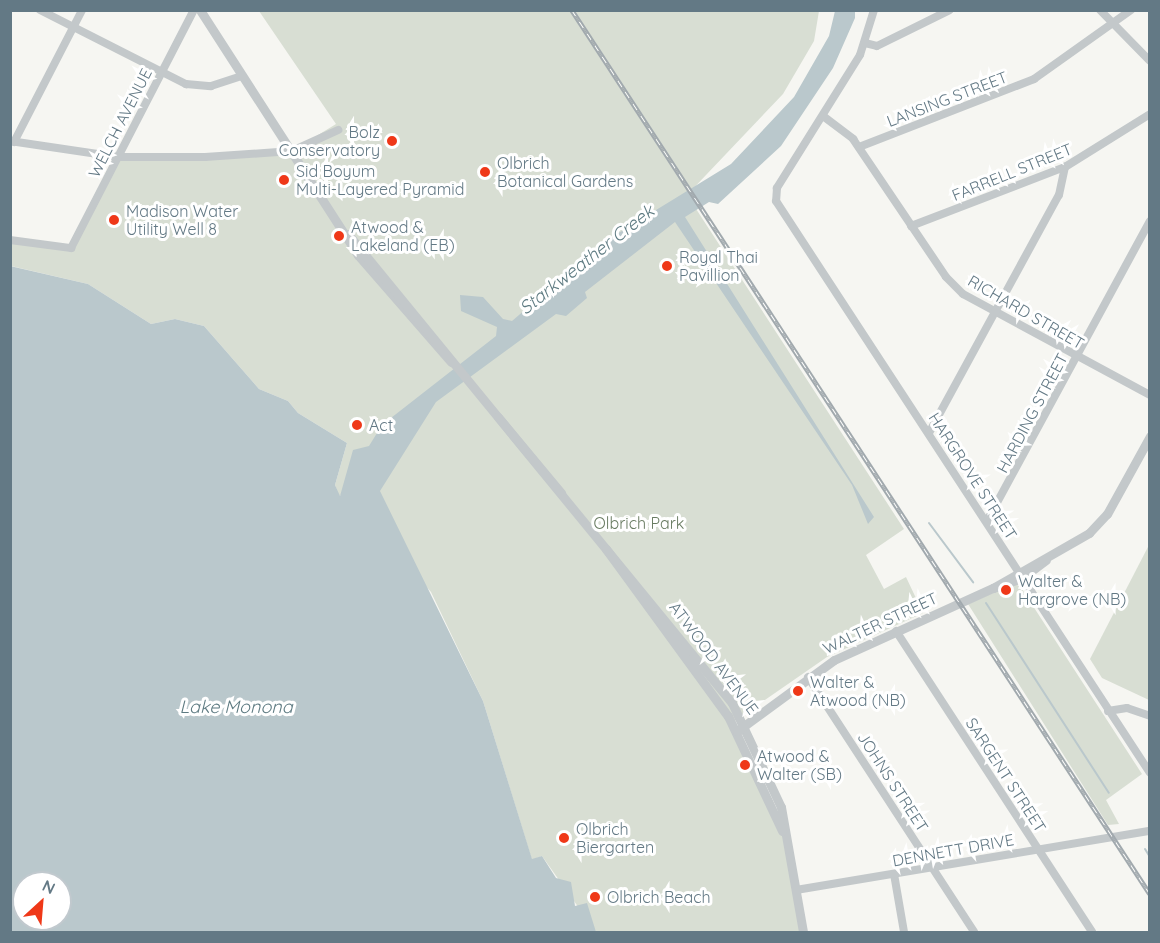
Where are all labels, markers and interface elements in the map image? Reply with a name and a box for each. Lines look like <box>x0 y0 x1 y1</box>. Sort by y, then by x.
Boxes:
street label: WELCH AVENUE <box>84 65 156 181</box>
street label: LANSING STREET <box>884 67 1010 131</box>
place label: Bolz Conservatory <box>279 122 380 160</box>
marker: Bolz Conservatory <box>385 134 399 148</box>
street label: FARRELL STREET <box>949 139 1075 205</box>
place label: Olbrich Botanical Gardens <box>497 153 633 191</box>
place label: Sid Boyum Multi-Layered Pyramid <box>296 161 464 199</box>
marker: Olbrich Botanical Gardens <box>478 165 492 179</box>
marker: Sid Boyum Multi-Layered Pyramid <box>277 173 291 187</box>
place label: Madison Water Utility Well 8 <box>126 201 238 239</box>
water label: Starkweather Creek <box>515 201 659 319</box>
marker: Madison Water Utility Well 8 <box>107 213 121 227</box>
place label: Atwood & Lakeland (EB) <box>351 217 455 255</box>
marker: Atwood & Lakeland (EB) <box>332 229 346 243</box>
place label: Royal Thai Pavillion <box>679 247 758 285</box>
marker: Royal Thai Pavillion <box>660 259 674 273</box>
street label: RICHARD STREET <box>965 271 1087 353</box>
street label: HARDING STREET <box>992 350 1072 476</box>
street label: HARGROVE STREET <box>925 409 1021 543</box>
place label: Act <box>369 415 393 435</box>
marker: Act <box>350 418 364 432</box>
park label: Olbrich Park <box>594 513 684 533</box>
place label: Walter & Hargrove (NB) <box>1018 571 1126 609</box>
marker: Walter & Hargrove (NB) <box>999 583 1013 597</box>
street label: WALTER STREET <box>820 588 940 658</box>
street label: ATWOOD AVENUE <box>665 598 763 718</box>
place label: Walter & Atwood (NB) <box>810 672 906 710</box>
marker: Walter & Atwood (NB) <box>791 684 805 698</box>
water label: Lake Monona <box>179 696 293 718</box>
street label: SARGENT STREET <box>962 714 1050 836</box>
street label: JOHNS STREET <box>854 728 932 836</box>
place label: Atwood & Walter (SB) <box>757 746 842 784</box>
marker: Atwood & Walter (SB) <box>738 758 752 772</box>
place label: Olbrich Biergarten <box>576 819 654 857</box>
street label: DENNETT DRIVE <box>891 830 1015 870</box>
marker: Olbrich Biergarten <box>557 831 571 845</box>
north arrow <box>12 871 72 931</box>
text: N <box>39 875 59 898</box>
place label: Olbrich Beach <box>607 887 711 907</box>
marker: Olbrich Beach <box>588 890 602 904</box>

